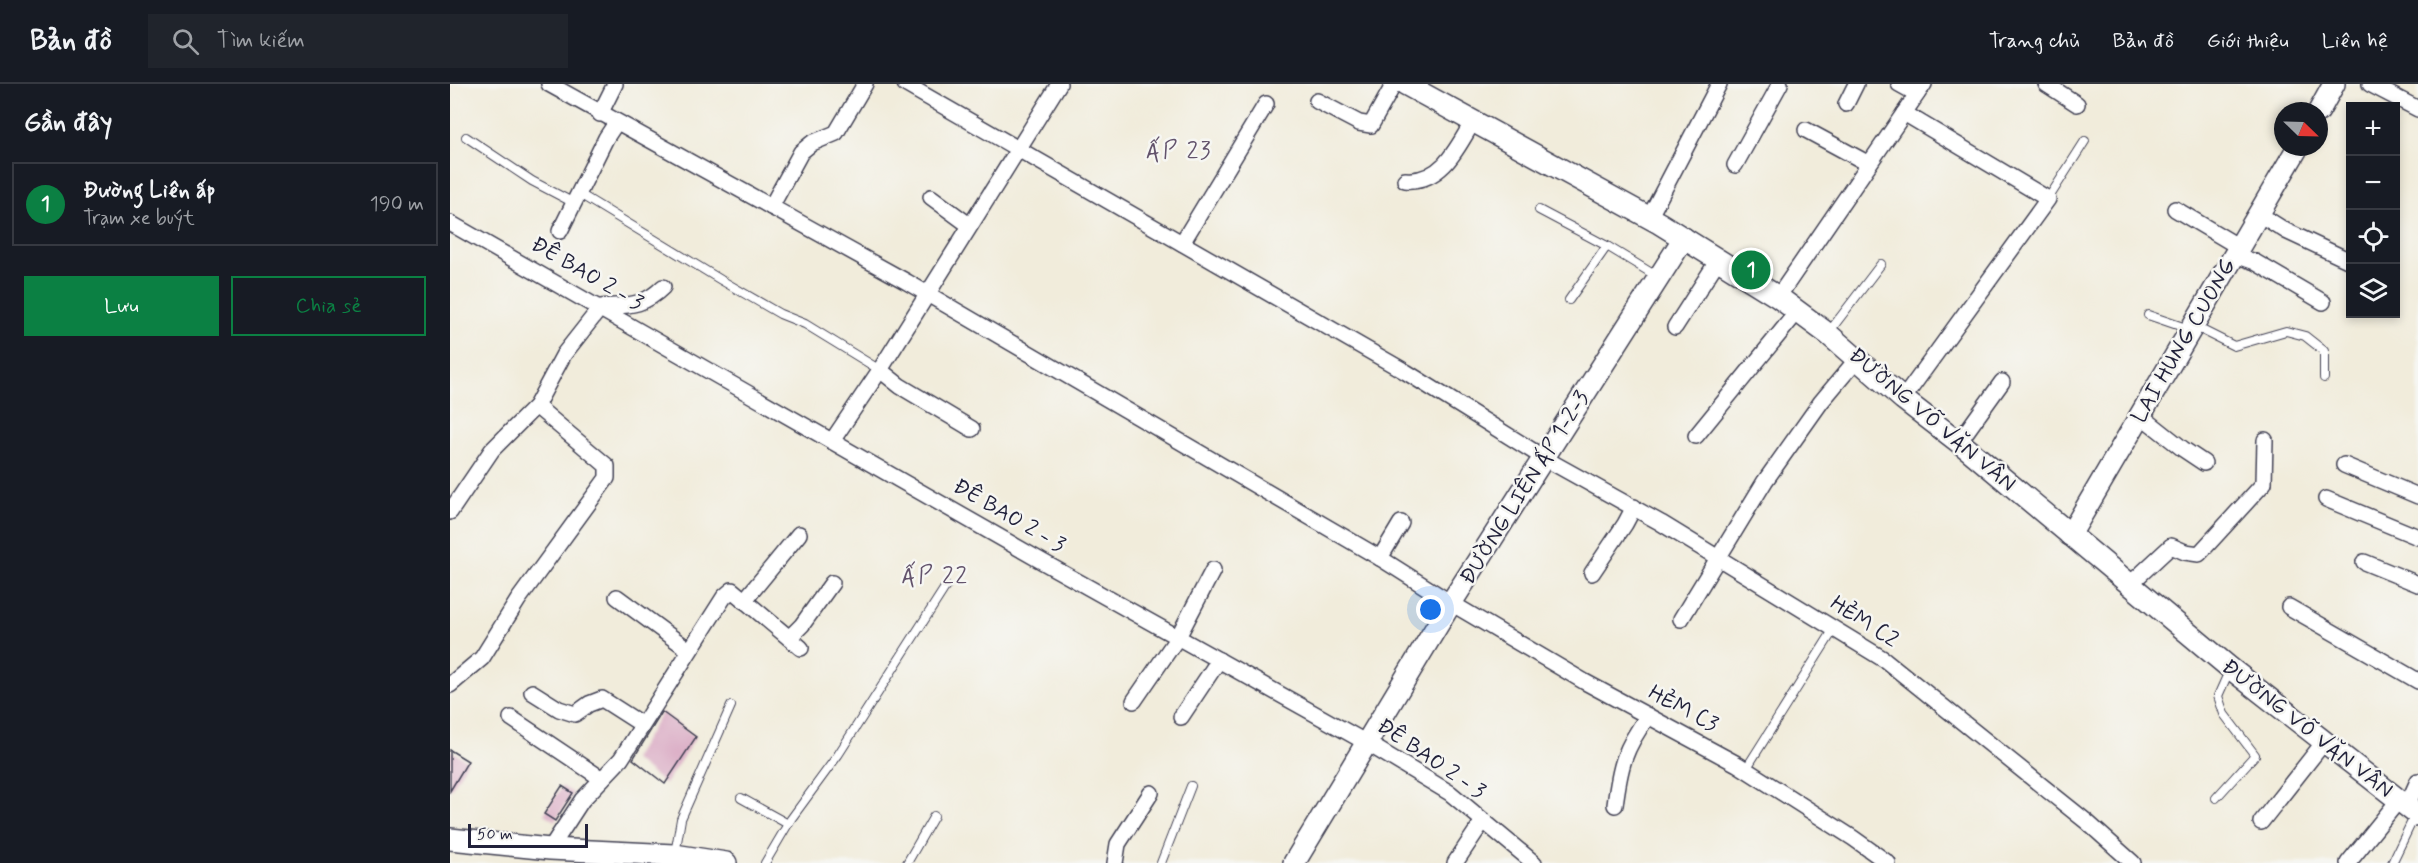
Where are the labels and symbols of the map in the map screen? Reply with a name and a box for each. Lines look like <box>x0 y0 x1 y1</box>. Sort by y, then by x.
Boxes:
north arrow <box>2274 102 2328 156</box>
district label: ẤP 23 <box>1146 136 1212 167</box>
street label: ĐÊ BAO 2 - 3 <box>526 230 649 317</box>
pin: 1 <box>1732 248 1770 292</box>
street label: LAI HUNG CUONG <box>2125 254 2243 428</box>
street label: ĐƯỜNG VÕ VĂN VÂN <box>1843 342 2021 498</box>
street label: ĐƯỜNG LIÊN ẤP 1-2-3 <box>1453 385 1596 590</box>
street label: ĐÊ BAO 2 - 3 <box>948 472 1071 559</box>
district label: ẤP 22 <box>901 561 969 592</box>
street label: HẺM C2 <box>1825 590 1904 655</box>
your location <box>1416 595 1445 624</box>
street label: ĐƯỜNG VÕ VĂN VÂN <box>2216 653 2398 805</box>
street label: HẺM C3 <box>1643 679 1723 739</box>
street label: ĐÊ BAO 2 - 3 <box>1371 712 1491 806</box>
scale bar <box>468 821 588 848</box>

